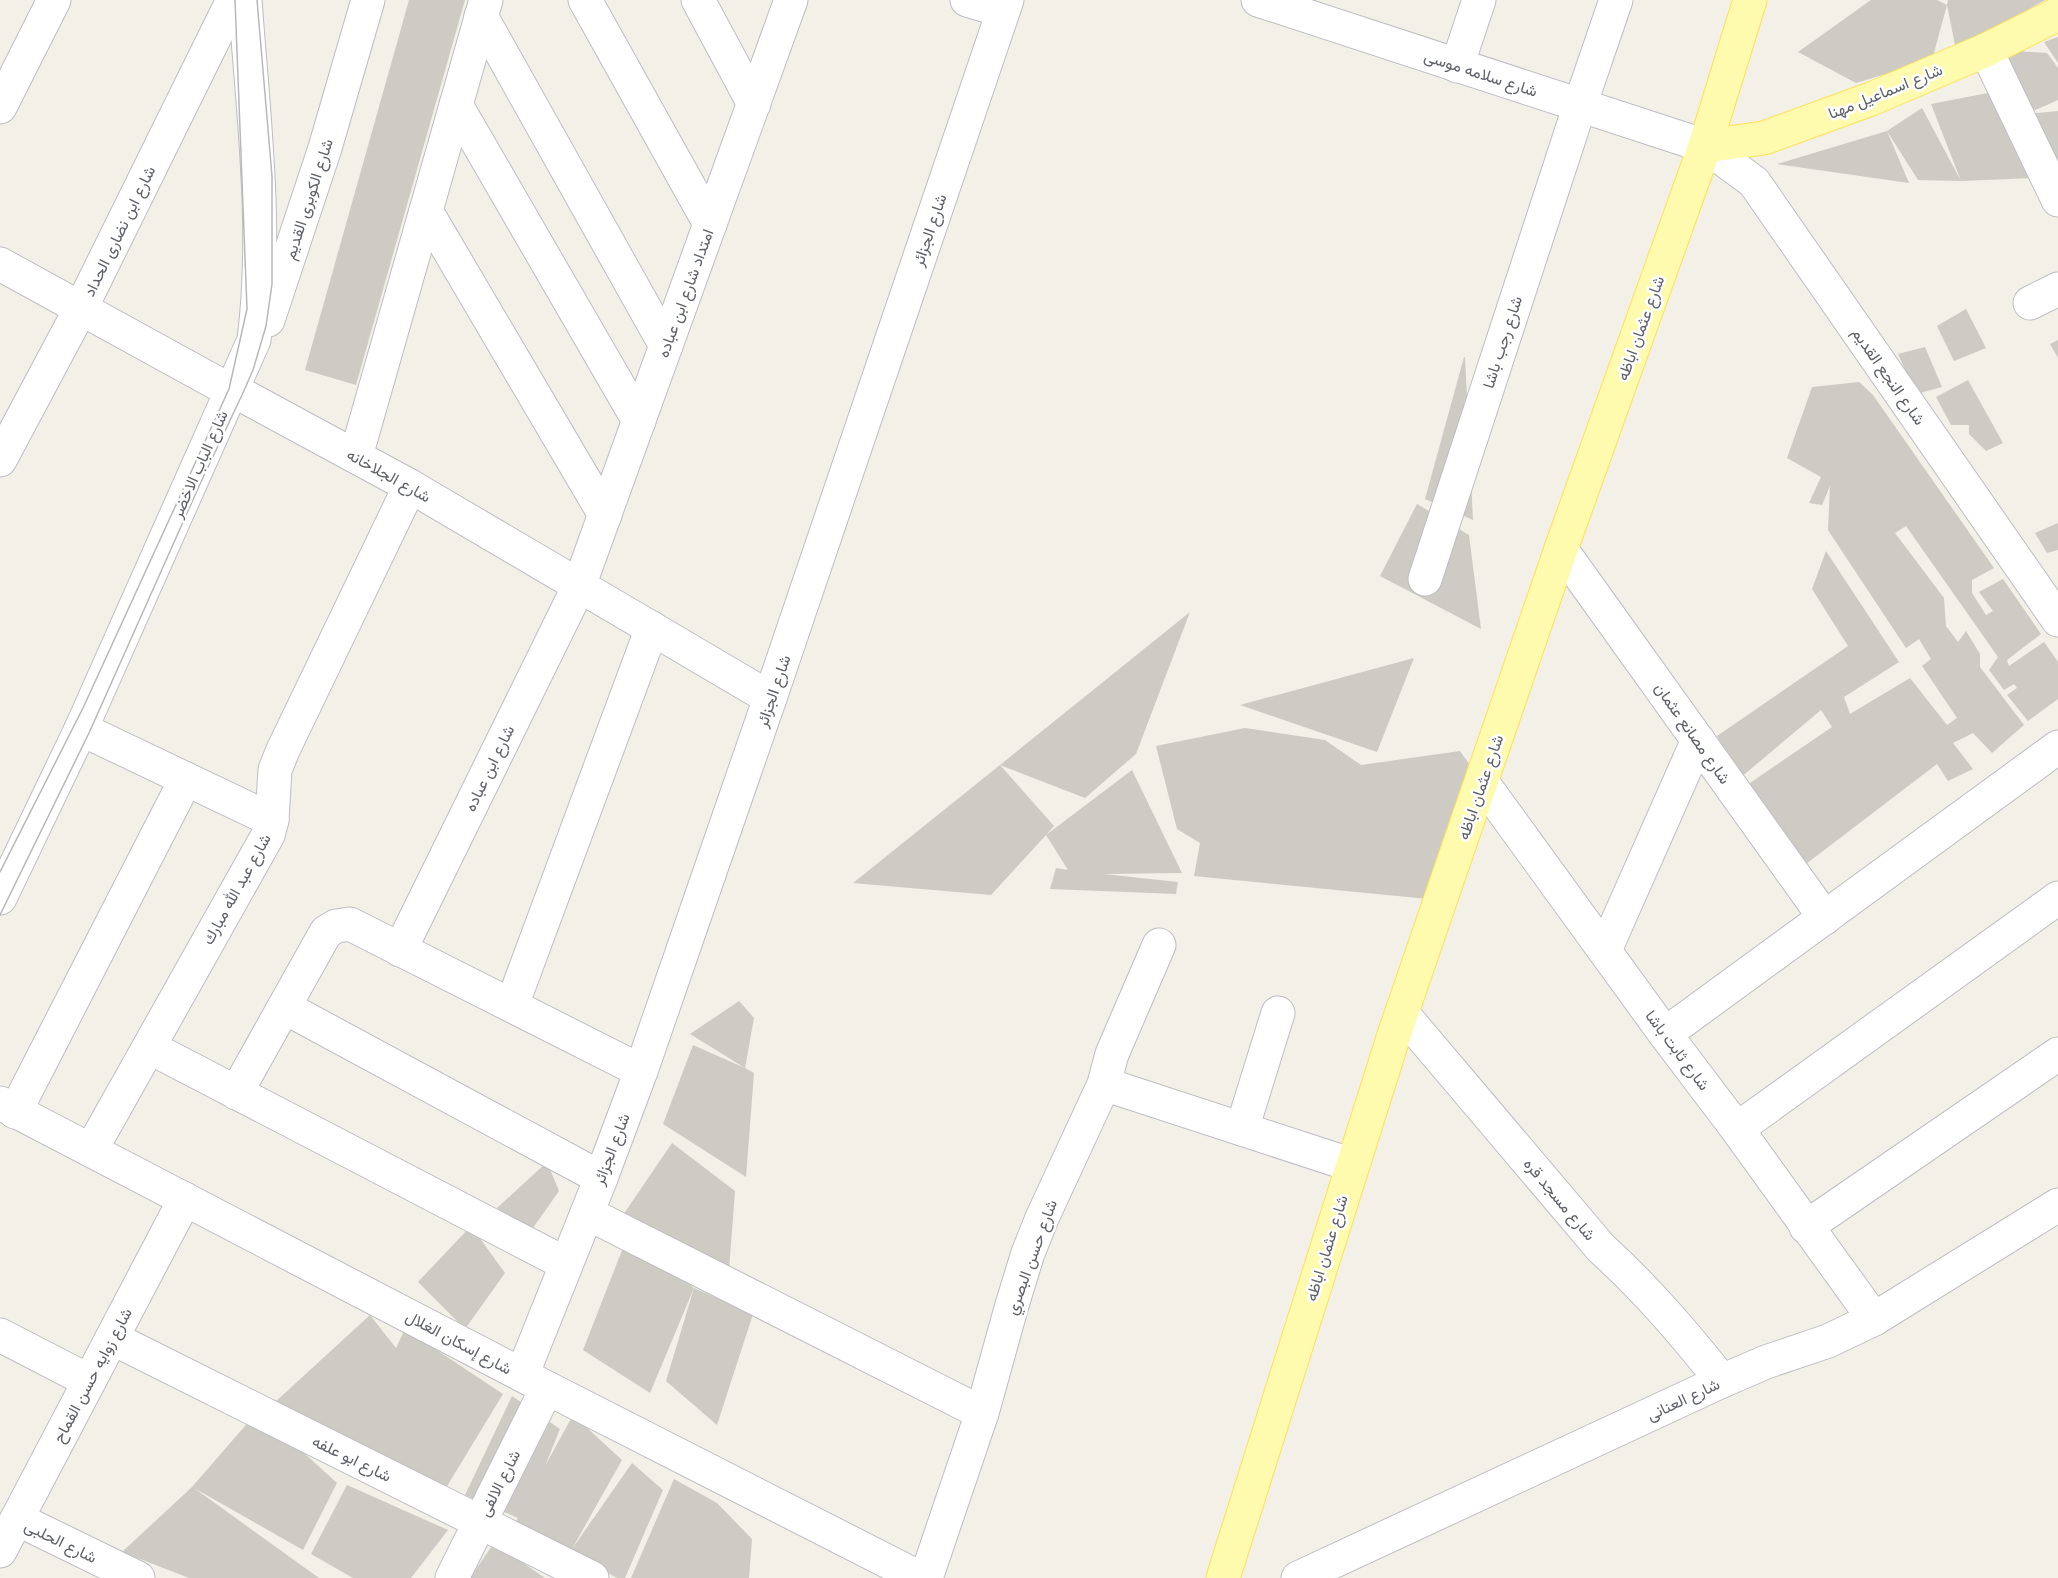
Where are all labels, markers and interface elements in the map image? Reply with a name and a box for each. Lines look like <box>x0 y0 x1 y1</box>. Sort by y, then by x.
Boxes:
street label: شارع سلامه موسى <box>1421 45 1540 103</box>
street label: شارع اسماعيل مهنا <box>1825 59 1946 125</box>
street label: شارع الكوبرى القديم <box>279 136 339 263</box>
street label: شارع ابن نضارى الحداد <box>79 162 161 300</box>
street label: شارع الجزائر <box>907 191 953 270</box>
street label: امتداد شارع ابن عباده <box>652 226 719 361</box>
street label: شارع عثمان اباظه <box>1612 273 1670 384</box>
street label: شارع رجب باشا <box>1478 293 1528 391</box>
street label: شارع النجع القديم <box>1846 323 1930 430</box>
street label: شارع الباب الاخضر <box>166 407 234 523</box>
street label: شارع الجلاخانه <box>343 444 434 508</box>
street label: شارع الجزائر <box>751 652 797 731</box>
street label: شارع مصانع عثمان <box>1649 678 1735 789</box>
street label: شارع ابن عباده <box>460 722 520 815</box>
street label: شارع عثمان اباظه <box>1453 732 1509 843</box>
street label: شارع عبد الله مبارك <box>197 830 276 949</box>
street label: شارع ثابت باشا <box>1640 1006 1715 1095</box>
street label: شارع الجزائر <box>588 1110 636 1189</box>
street label: شارع مسجد قره <box>1518 1154 1600 1246</box>
street label: شارع عثمان اباظه <box>1300 1192 1354 1304</box>
street label: شارع حسن البصري <box>1001 1197 1065 1319</box>
street label: شارع زوايه حسن القماح <box>48 1304 138 1447</box>
street label: شارع إسكان الغلال <box>402 1306 515 1380</box>
street label: شارع العنانى <box>1643 1373 1724 1426</box>
street label: شارع ابو علفه <box>308 1430 395 1488</box>
street label: شارع الالفى <box>474 1446 526 1521</box>
street label: شارع الحلبى <box>21 1515 100 1569</box>

